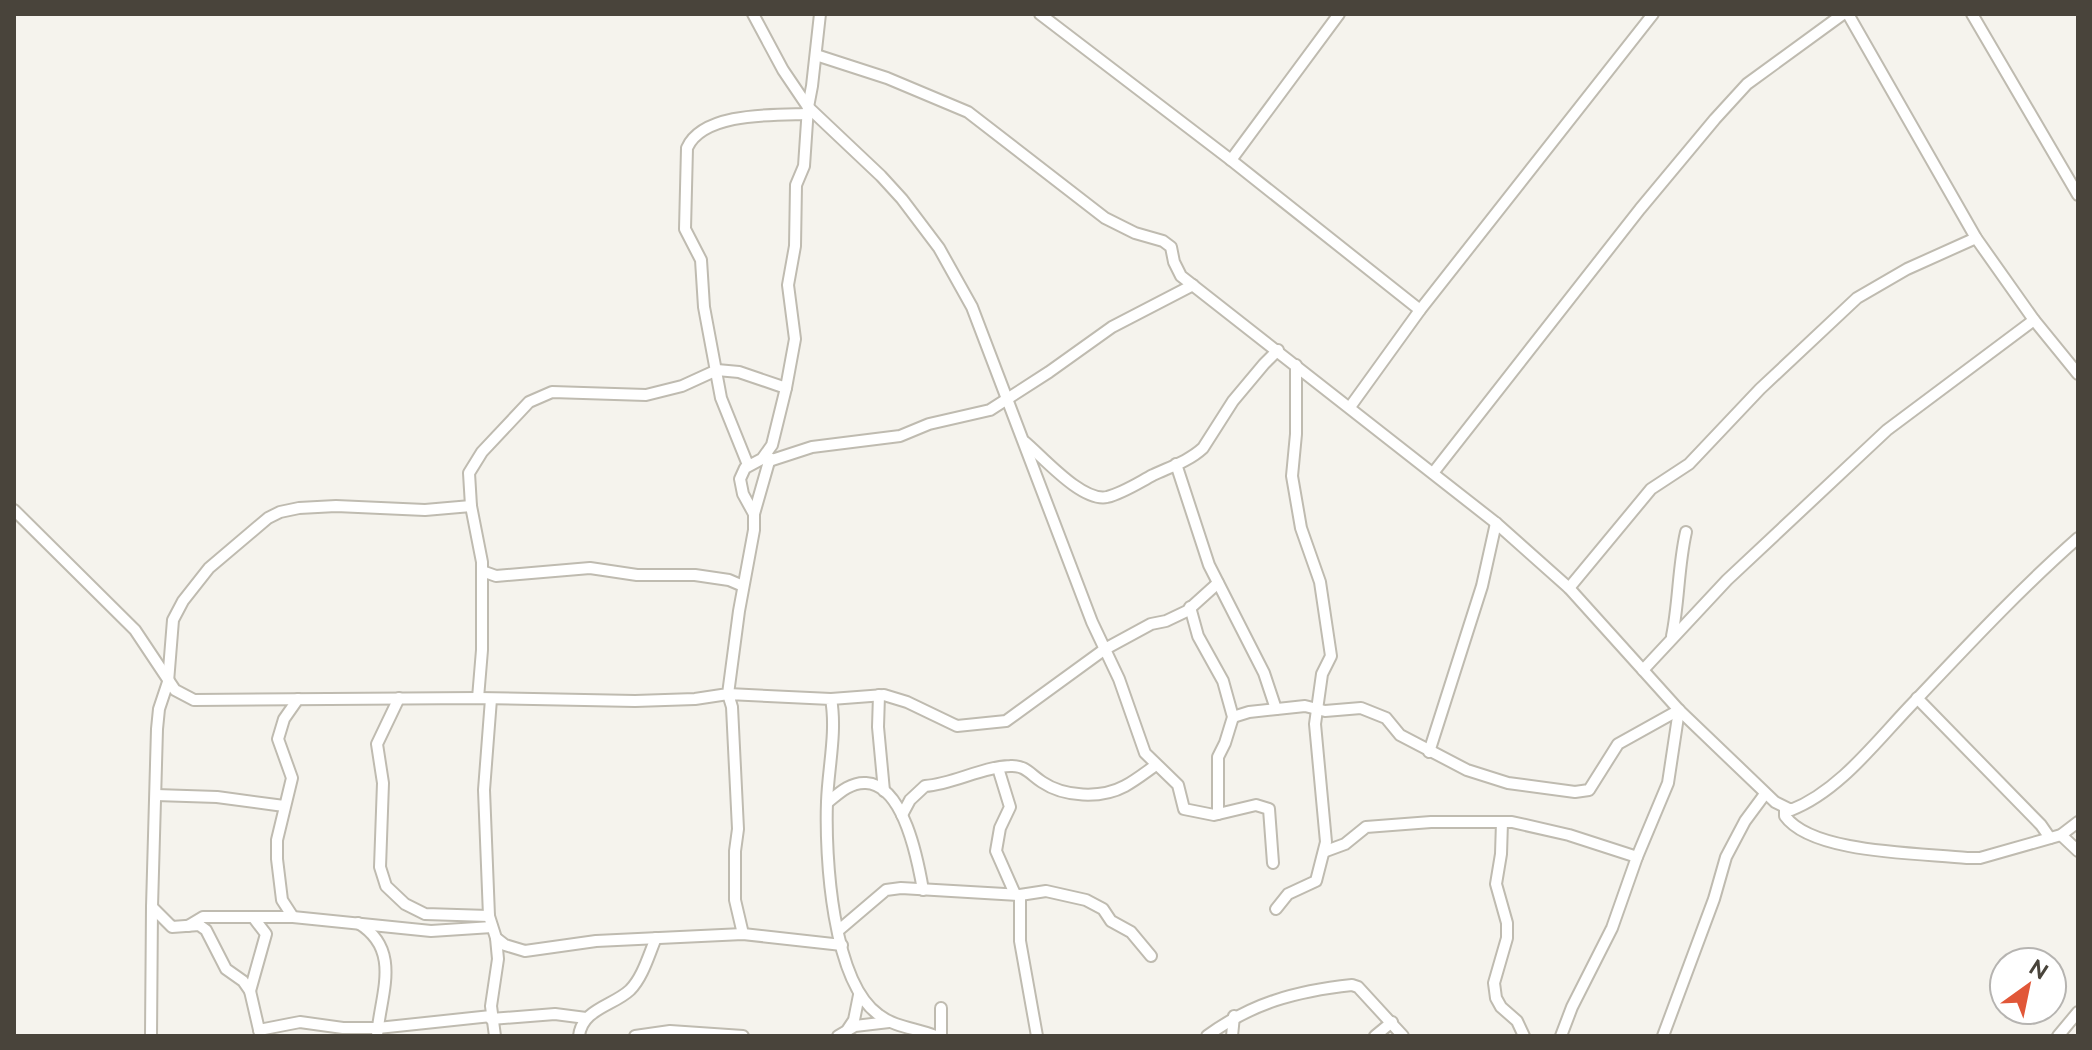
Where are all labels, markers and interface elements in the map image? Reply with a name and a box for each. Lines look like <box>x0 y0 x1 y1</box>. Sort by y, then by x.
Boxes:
north arrow <box>1988 946 2068 1026</box>
text: N <box>2025 954 2053 985</box>

